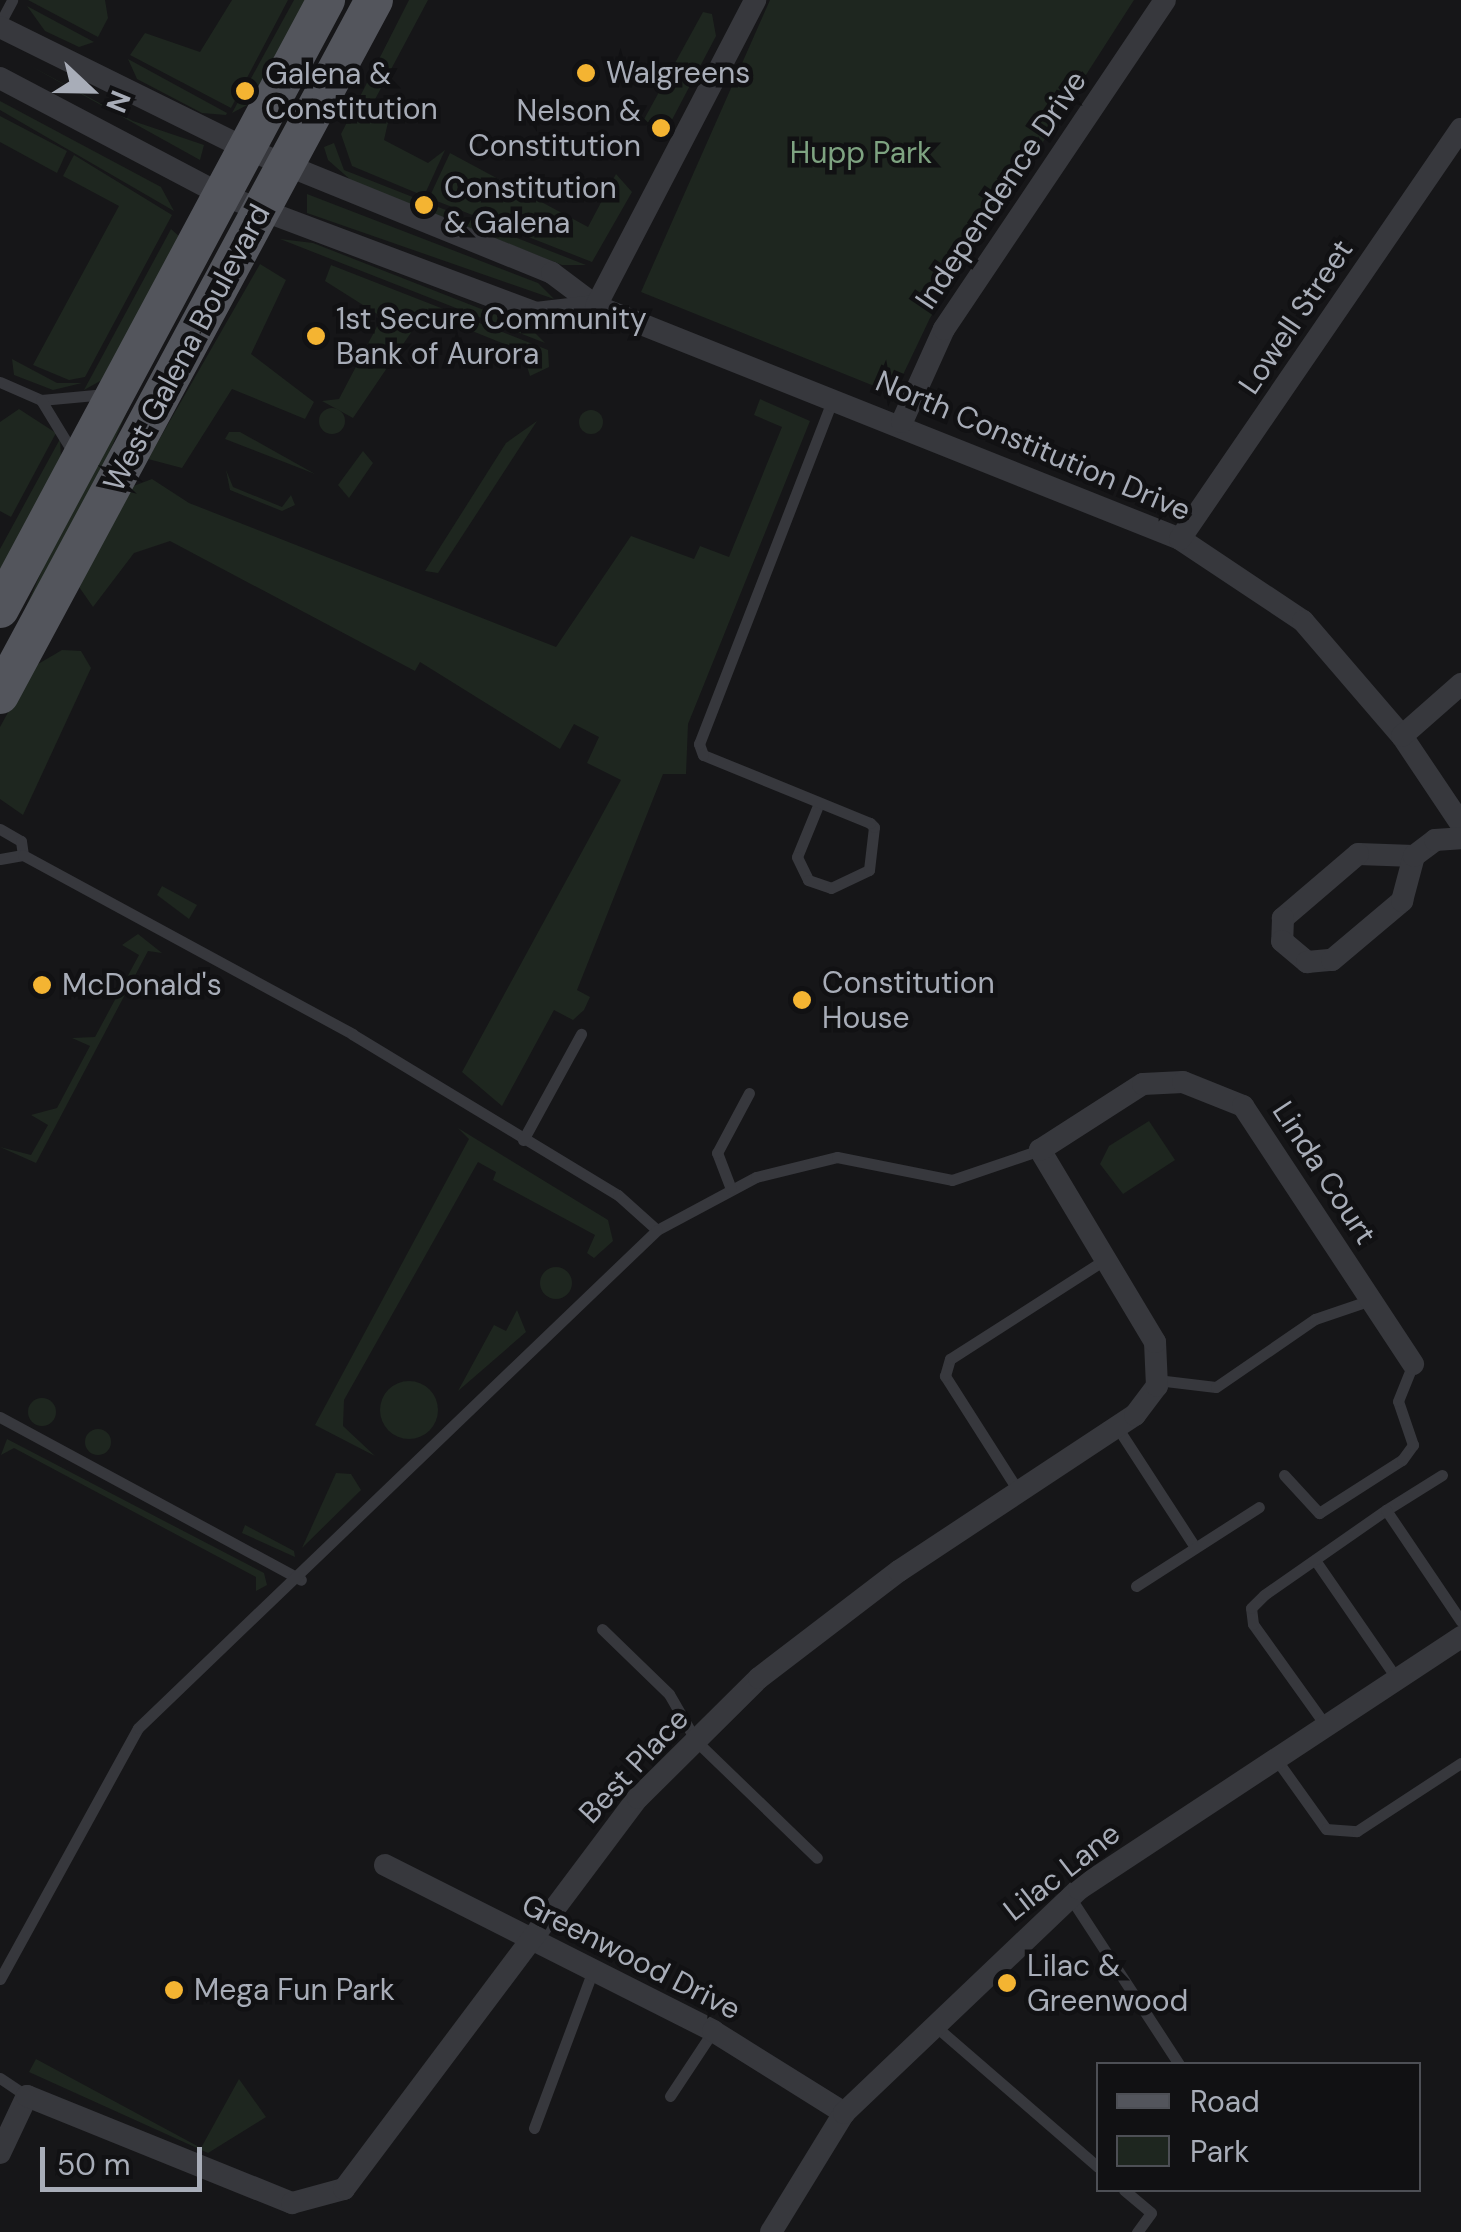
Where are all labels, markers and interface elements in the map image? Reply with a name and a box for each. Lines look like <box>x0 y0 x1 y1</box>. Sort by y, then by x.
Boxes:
north arrow <box>40 40 140 140</box>
place label: Walgreens <box>606 55 750 91</box>
place label: Galena & Constitution <box>265 56 438 126</box>
marker: Walgreens <box>575 62 597 84</box>
street label: Independence Drive <box>908 64 1094 316</box>
marker: Galena & Constitution <box>234 80 256 102</box>
text: N <box>97 85 139 118</box>
place label: Nelson & Constitution <box>468 93 641 164</box>
marker: Nelson & Constitution <box>650 117 672 139</box>
park label: Hupp Park <box>790 135 932 171</box>
place label: Constitution & Galena <box>444 170 617 240</box>
marker: Constitution & Galena <box>413 194 435 216</box>
street label: West Galena Boulevard <box>96 198 278 498</box>
street label: Lowell Street <box>1231 233 1361 401</box>
place label: 1st Secure Community Bank of Aurora <box>336 301 647 372</box>
marker: 1st Secure Community Bank of Aurora <box>305 325 327 347</box>
street label: North Constitution Drive <box>870 363 1196 529</box>
place label: Constitution House <box>822 965 995 1036</box>
place label: McDonald's <box>62 967 222 1003</box>
marker: McDonald's <box>31 974 53 996</box>
marker: Constitution House <box>791 989 813 1011</box>
street label: Linda Court <box>1265 1095 1383 1251</box>
street label: Best Place <box>572 1701 696 1831</box>
street label: Lilac Lane <box>997 1815 1127 1929</box>
street label: Greenwood Drive <box>516 1886 746 2028</box>
place label: Lilac & Greenwood <box>1027 1948 1188 2018</box>
place label: Mega Fun Park <box>194 1972 395 2008</box>
marker: Lilac & Greenwood <box>996 1972 1018 1994</box>
marker: Mega Fun Park <box>163 1979 185 2001</box>
legend <box>1096 2062 1421 2192</box>
text: Road <box>1190 2082 1260 2121</box>
scale bar <box>45 2127 208 2189</box>
text: Park <box>1190 2132 1249 2171</box>
text: 50 m <box>57 2145 131 2184</box>

